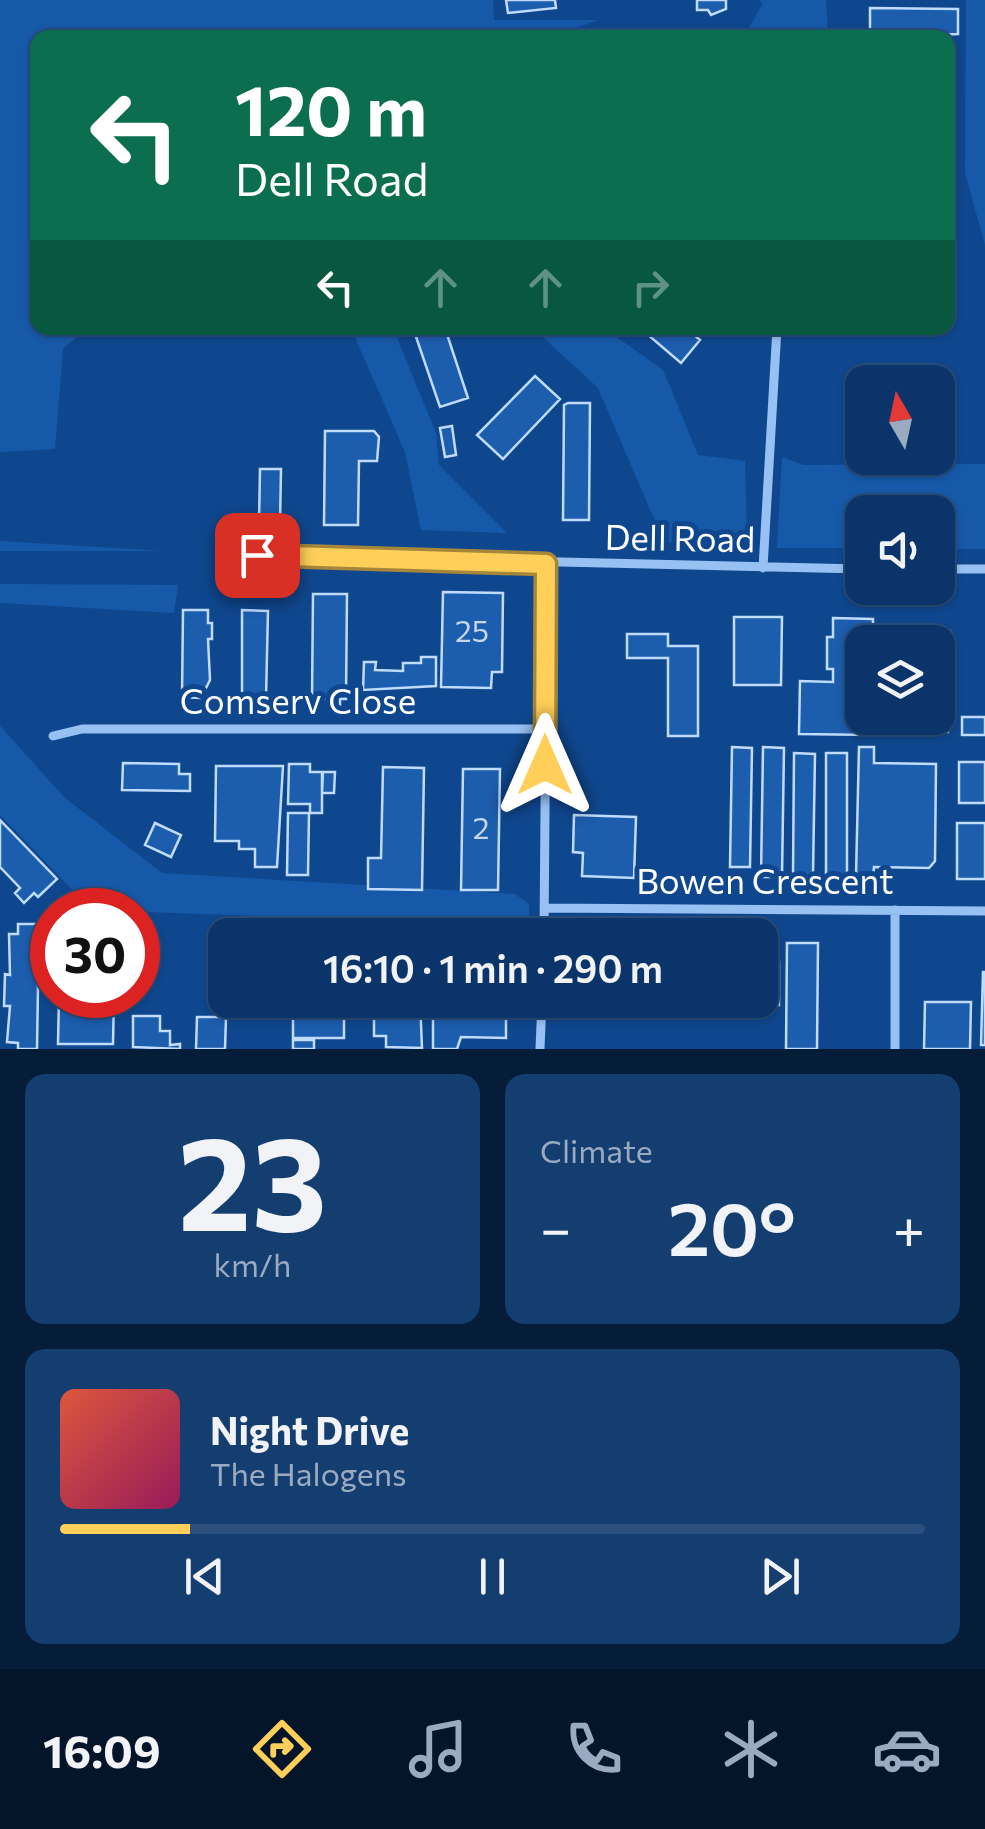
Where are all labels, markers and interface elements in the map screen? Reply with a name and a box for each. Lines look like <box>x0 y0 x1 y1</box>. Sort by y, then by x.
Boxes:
text: 120 m <box>235 65 427 150</box>
icon: left <box>70 70 200 200</box>
text: Dell Road <box>235 150 428 205</box>
icon: left <box>308 260 363 315</box>
icon: ahead <box>413 260 468 315</box>
icon: ahead <box>518 260 573 315</box>
icon: right <box>623 260 678 315</box>
north arrow <box>845 365 955 475</box>
map controls <box>845 365 955 735</box>
button: sound <box>845 495 955 605</box>
pin <box>215 513 300 598</box>
street label: Dell Road <box>604 514 756 559</box>
icon: arrive <box>230 528 285 583</box>
house number: 25 <box>455 611 489 648</box>
button: layers <box>845 625 955 735</box>
street label: Comserv Close <box>180 678 416 721</box>
position arrow <box>493 713 597 817</box>
house number: 2 <box>473 808 489 845</box>
street label: Bowen Crescent <box>636 858 894 901</box>
speed limit sign: 30 <box>30 888 160 1018</box>
text: 16:10 · 1 min · 290 m <box>323 944 663 991</box>
text: 23 <box>178 1099 327 1258</box>
text: Climate <box>540 1130 653 1170</box>
text: 20° <box>668 1180 796 1271</box>
text: − <box>540 1193 571 1260</box>
text: + <box>893 1193 925 1260</box>
text: km/h <box>214 1244 291 1284</box>
text: Night Drive <box>210 1406 409 1453</box>
text: The Halogens <box>210 1453 407 1493</box>
icon: previous <box>177 1549 232 1604</box>
icon: pause <box>465 1549 520 1604</box>
icon: next <box>753 1549 808 1604</box>
icon: directions <box>247 1714 317 1784</box>
icon: music <box>403 1714 473 1784</box>
icon: phone <box>559 1714 629 1784</box>
icon: climate <box>716 1714 786 1784</box>
icon: car <box>872 1714 942 1784</box>
text: 16:09 <box>43 1722 161 1777</box>

